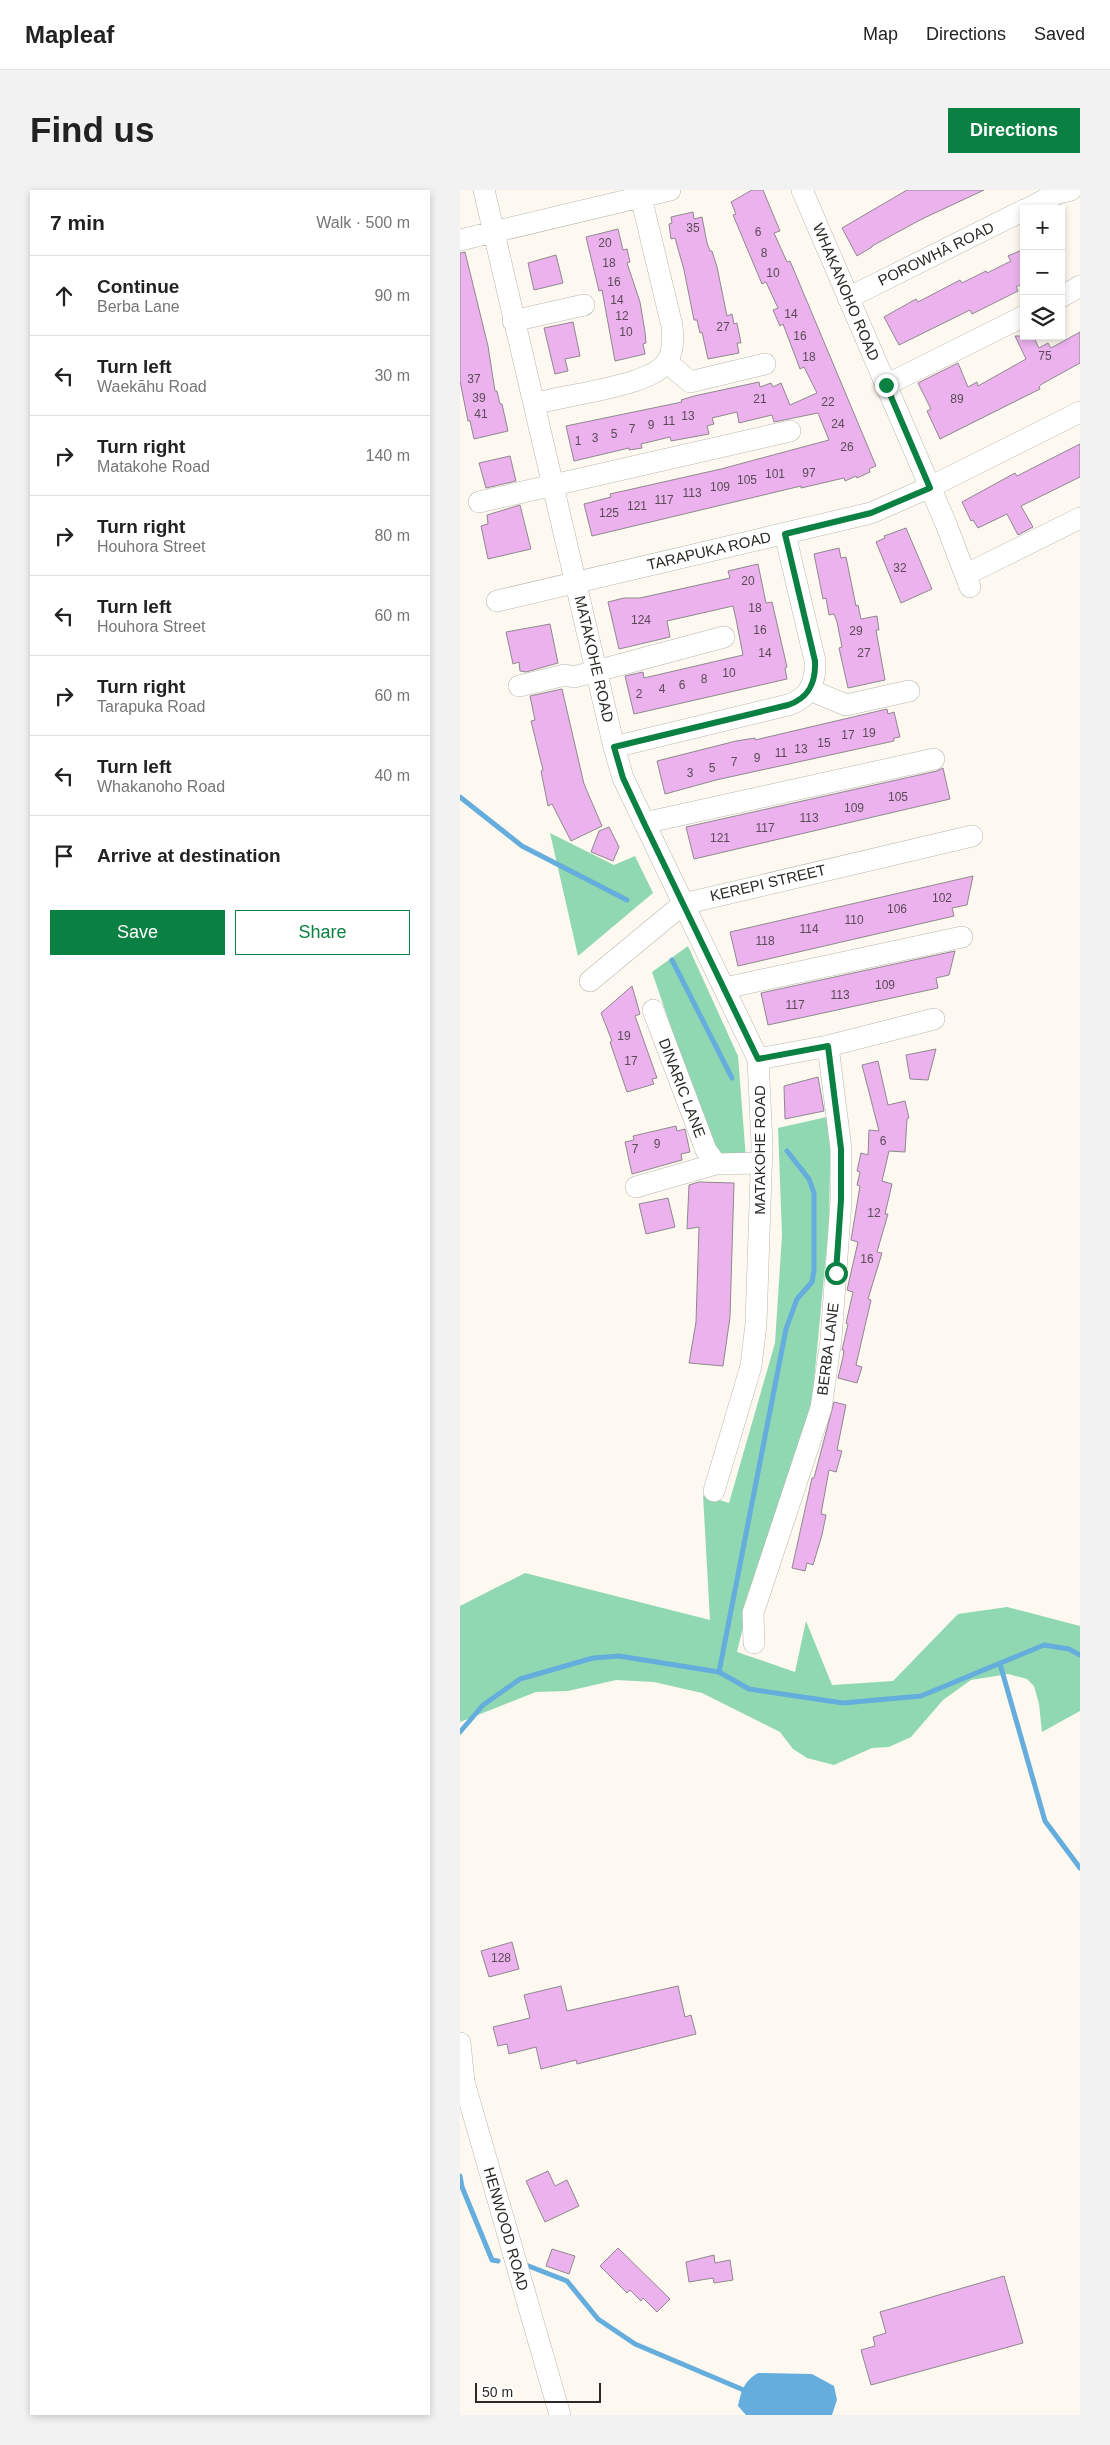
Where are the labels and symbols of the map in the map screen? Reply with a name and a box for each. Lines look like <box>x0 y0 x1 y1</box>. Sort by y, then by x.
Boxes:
street label: POROWHĀ ROAD <box>875 218 997 289</box>
house number: 35 <box>686 221 700 235</box>
street label: WHAKANOHO ROAD <box>810 221 883 363</box>
house number: 6 <box>755 225 762 239</box>
house number: 20 <box>598 236 612 250</box>
house number: 8 <box>761 246 768 260</box>
house number: 18 <box>602 256 616 270</box>
house number: 10 <box>766 266 780 280</box>
house number: 16 <box>607 275 621 289</box>
house number: 14 <box>610 293 624 307</box>
house number: 14 <box>784 307 798 321</box>
house number: 12 <box>615 309 629 323</box>
house number: 27 <box>716 320 730 334</box>
house number: 10 <box>619 325 633 339</box>
house number: 16 <box>793 329 807 343</box>
house number: 75 <box>1038 349 1052 363</box>
house number: 18 <box>802 350 816 364</box>
house number: 37 <box>467 372 481 386</box>
route end <box>875 374 898 397</box>
house number: 39 <box>472 391 486 405</box>
house number: 21 <box>753 392 767 406</box>
house number: 89 <box>950 392 964 406</box>
house number: 22 <box>821 395 835 409</box>
house number: 41 <box>474 407 488 421</box>
house number: 13 <box>681 409 695 423</box>
house number: 11 <box>663 414 676 428</box>
house number: 24 <box>831 417 845 431</box>
house number: 9 <box>648 418 655 432</box>
house number: 7 <box>629 422 636 436</box>
house number: 5 <box>611 427 618 441</box>
house number: 3 <box>592 431 599 445</box>
house number: 1 <box>575 434 582 448</box>
house number: 26 <box>840 440 854 454</box>
house number: 97 <box>802 466 816 480</box>
house number: 101 <box>765 467 785 481</box>
house number: 105 <box>737 473 757 487</box>
house number: 109 <box>710 480 730 494</box>
house number: 113 <box>682 486 702 500</box>
house number: 117 <box>654 493 674 507</box>
house number: 121 <box>627 499 647 513</box>
house number: 125 <box>599 506 619 520</box>
street label: TARAPUKA ROAD <box>645 528 773 573</box>
house number: 32 <box>893 561 907 575</box>
house number: 20 <box>741 574 755 588</box>
street label: MATAKOHE ROAD <box>572 594 617 724</box>
house number: 18 <box>748 601 762 615</box>
house number: 124 <box>631 613 651 627</box>
house number: 16 <box>753 623 767 637</box>
house number: 29 <box>849 624 863 638</box>
house number: 14 <box>758 646 772 660</box>
house number: 27 <box>857 646 871 660</box>
house number: 10 <box>722 666 736 680</box>
house number: 8 <box>701 672 708 686</box>
house number: 6 <box>679 678 686 692</box>
house number: 4 <box>659 682 666 696</box>
house number: 2 <box>636 687 643 701</box>
house number: 19 <box>862 726 876 740</box>
house number: 17 <box>841 728 855 742</box>
house number: 15 <box>817 736 831 750</box>
house number: 13 <box>794 742 808 756</box>
house number: 11 <box>775 746 788 760</box>
house number: 9 <box>754 751 761 765</box>
house number: 7 <box>731 755 738 769</box>
house number: 5 <box>709 761 716 775</box>
house number: 3 <box>687 766 694 780</box>
house number: 105 <box>888 790 908 804</box>
house number: 109 <box>844 801 864 815</box>
house number: 113 <box>799 811 819 825</box>
house number: 117 <box>755 821 775 835</box>
house number: 121 <box>710 831 730 845</box>
street label: KEREPI STREET <box>708 861 827 904</box>
house number: 102 <box>932 891 952 905</box>
house number: 106 <box>887 902 907 916</box>
house number: 110 <box>844 913 864 927</box>
house number: 114 <box>799 922 819 936</box>
house number: 118 <box>755 934 775 948</box>
house number: 109 <box>875 978 895 992</box>
house number: 113 <box>830 988 850 1002</box>
house number: 117 <box>785 998 805 1012</box>
house number: 19 <box>617 1029 631 1043</box>
street label: DINARIC LANE <box>656 1036 709 1140</box>
house number: 17 <box>624 1054 638 1068</box>
street label: MATAKOHE ROAD <box>751 1085 768 1215</box>
house number: 6 <box>880 1134 887 1148</box>
house number: 9 <box>654 1137 661 1151</box>
house number: 7 <box>632 1142 639 1156</box>
house number: 12 <box>867 1206 881 1220</box>
house number: 16 <box>860 1252 874 1266</box>
route start <box>825 1262 848 1285</box>
street label: BERBA LANE <box>813 1302 842 1396</box>
house number: 128 <box>491 1951 511 1965</box>
street label: HENWOOD ROAD <box>481 2165 532 2293</box>
scale bar <box>475 2380 601 2403</box>

